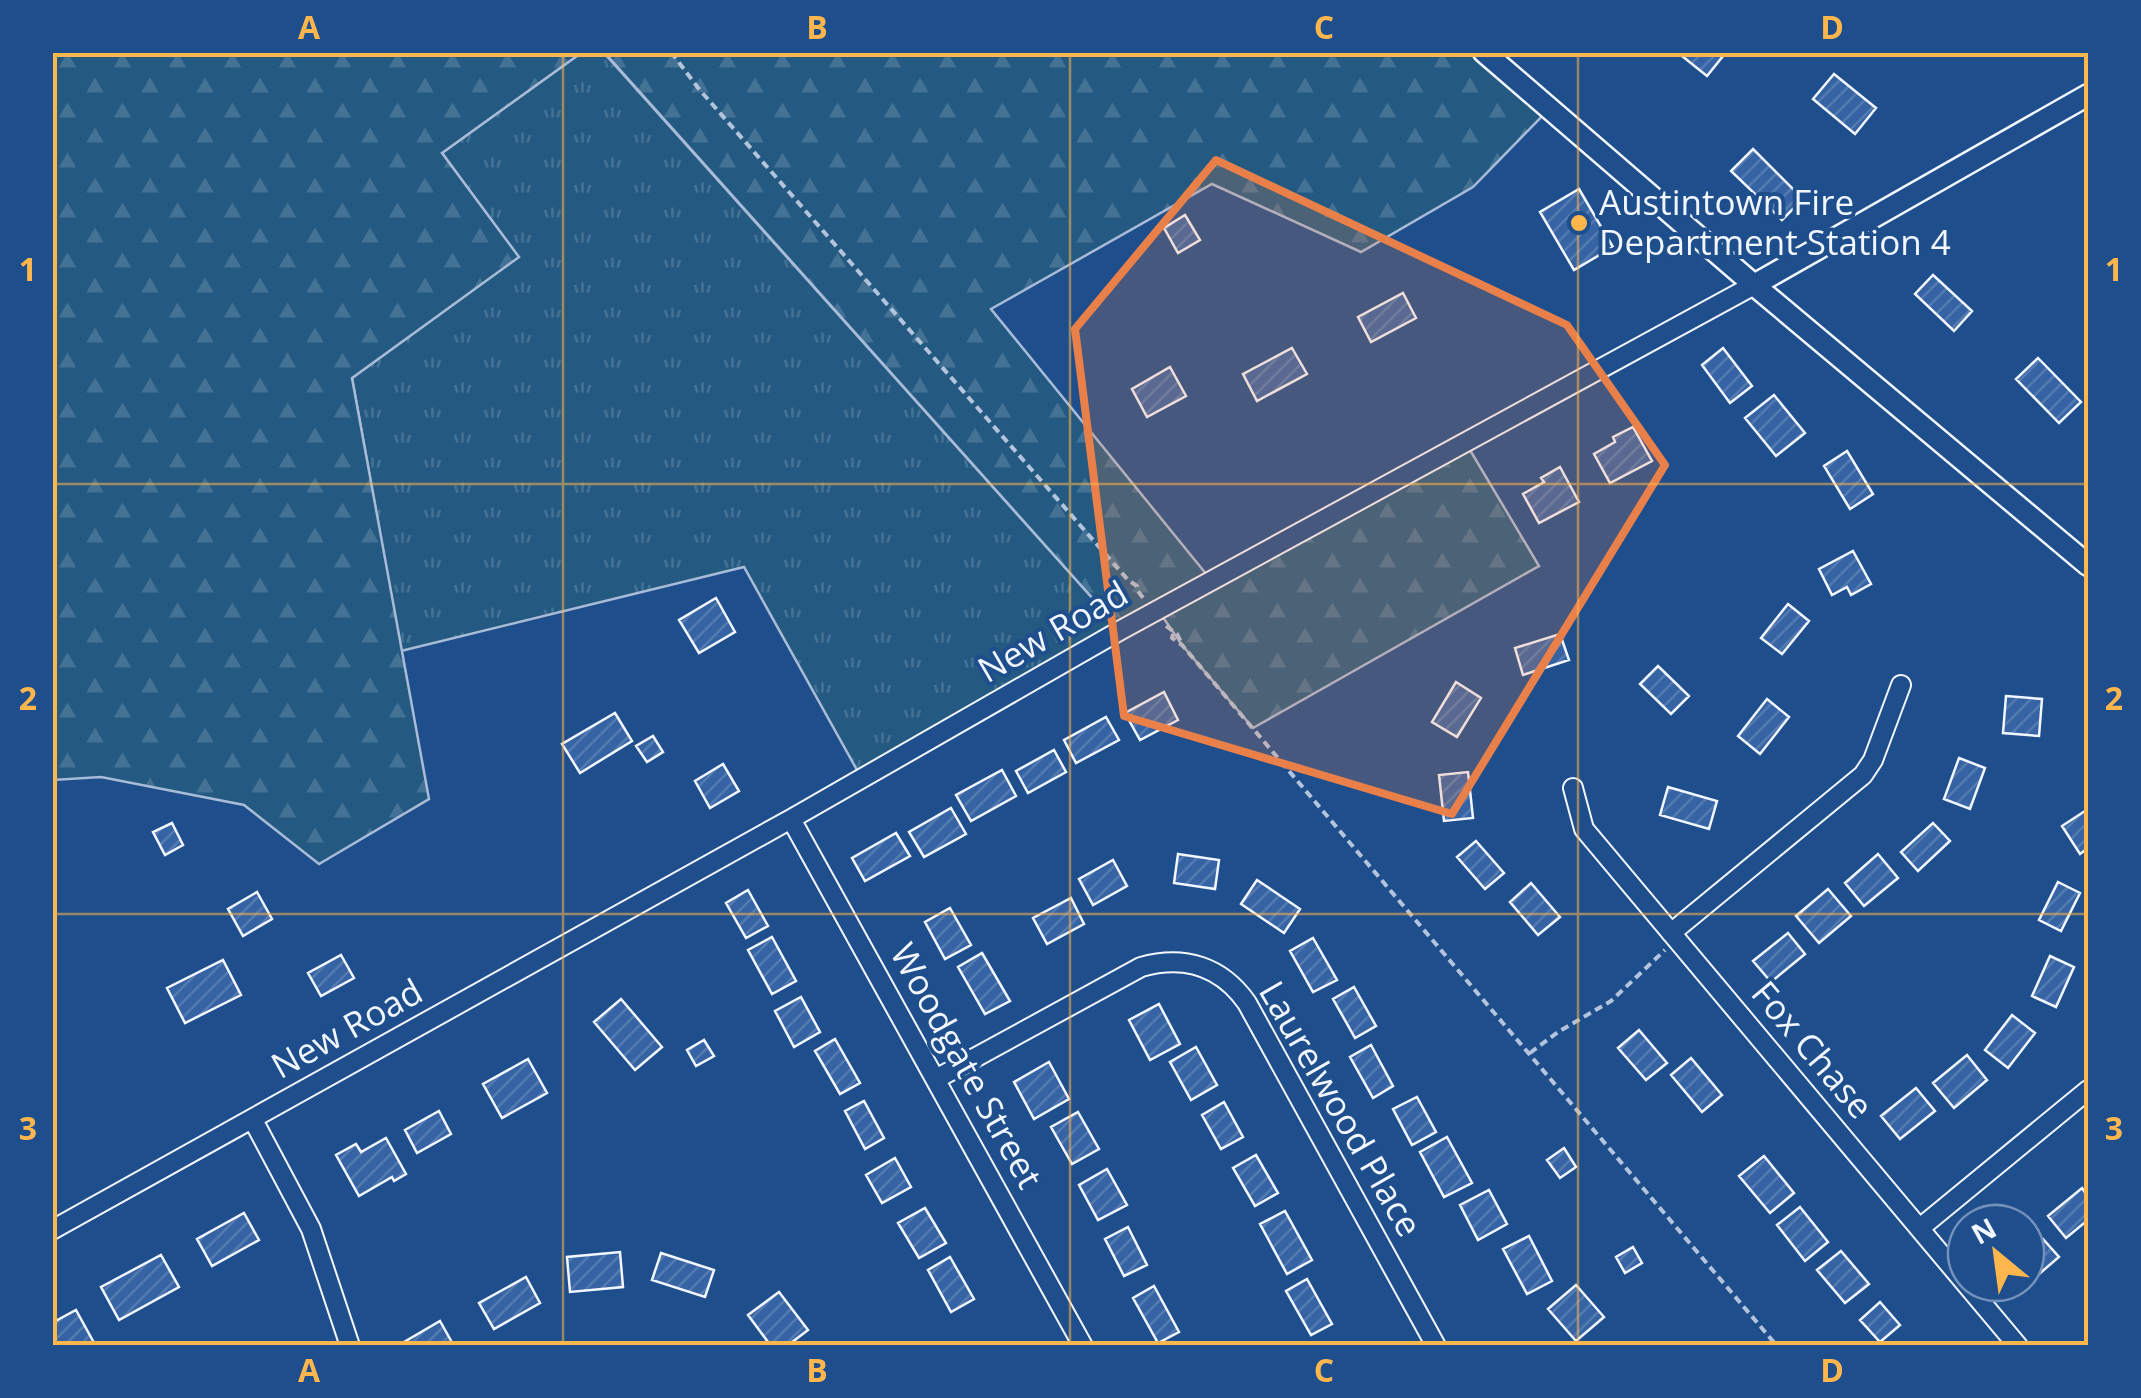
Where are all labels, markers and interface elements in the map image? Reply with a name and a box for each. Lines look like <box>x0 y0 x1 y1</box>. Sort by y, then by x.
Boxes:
text: A <box>298 5 321 48</box>
text: B <box>806 5 828 48</box>
text: C <box>1314 5 1334 48</box>
text: D <box>1820 5 1844 48</box>
place label: Austintown Fire Department Station 4 <box>1599 178 1951 265</box>
marker: Austintown Fire Department Station 4 <box>1568 212 1590 234</box>
text: 1 <box>19 247 37 290</box>
text: 1 <box>2105 247 2123 290</box>
street label: New Road <box>969 569 1136 692</box>
text: 2 <box>19 676 37 719</box>
text: 2 <box>2105 676 2123 719</box>
street label: Woodgate Street <box>881 934 1054 1196</box>
street label: New Road <box>262 967 430 1088</box>
street label: Fox Chase <box>1742 970 1884 1128</box>
street label: Laurelwood Place <box>1249 972 1434 1244</box>
text: 3 <box>19 1106 37 1149</box>
text: 3 <box>2105 1106 2123 1149</box>
north arrow <box>1946 1203 2046 1303</box>
text: N <box>1964 1208 2003 1252</box>
text: A <box>298 1348 321 1391</box>
text: B <box>806 1348 828 1391</box>
text: C <box>1314 1348 1334 1391</box>
text: D <box>1820 1348 1844 1391</box>

